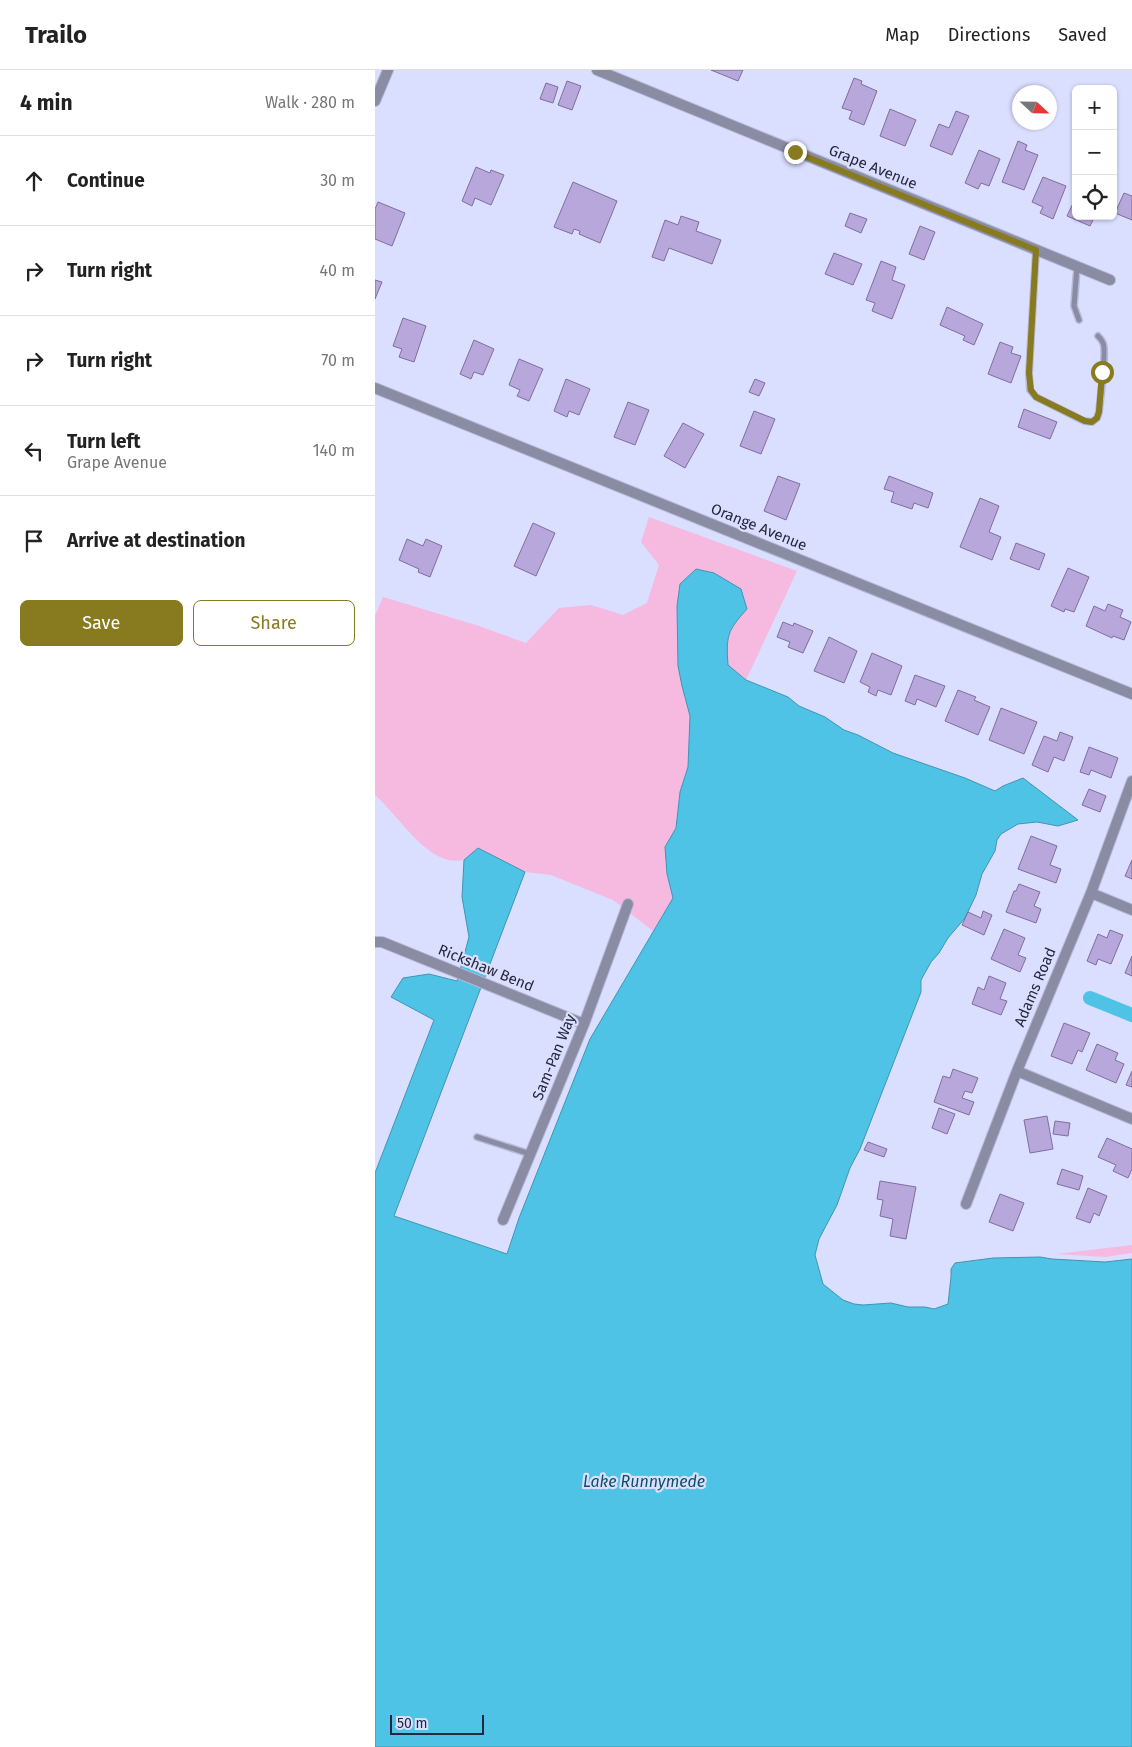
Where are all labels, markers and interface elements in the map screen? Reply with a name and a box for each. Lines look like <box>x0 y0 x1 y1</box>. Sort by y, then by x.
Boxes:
text: Trailo <box>25 21 87 49</box>
text: Map <box>885 24 920 46</box>
text: Directions <box>948 24 1030 46</box>
text: Saved <box>1058 24 1107 46</box>
north arrow <box>1012 85 1057 130</box>
map controls <box>1072 85 1117 220</box>
button: + <box>1072 85 1117 130</box>
text: 4 min <box>20 90 73 116</box>
text: Walk · 280 m <box>265 93 355 112</box>
button: − <box>1072 130 1117 175</box>
route end <box>784 141 807 164</box>
street label: Grape Avenue <box>826 141 920 193</box>
icon: ahead <box>20 167 48 195</box>
text: Continue <box>67 169 145 192</box>
text: 30 m <box>320 171 355 190</box>
button: locate <box>1072 175 1117 220</box>
icon: right <box>20 257 48 285</box>
text: Turn right <box>67 259 152 282</box>
text: 40 m <box>320 261 355 280</box>
icon: right <box>20 347 48 375</box>
text: Turn right <box>67 349 152 372</box>
text: 70 m <box>321 351 355 370</box>
route start <box>1091 361 1114 384</box>
text: Turn left <box>67 430 141 453</box>
icon: left <box>20 437 48 465</box>
text: 140 m <box>313 441 355 460</box>
text: Grape Avenue <box>67 453 167 472</box>
street label: Orange Avenue <box>708 500 810 554</box>
icon: arrive <box>20 527 48 555</box>
text: Arrive at destination <box>67 529 246 552</box>
button: Save <box>20 600 183 646</box>
button: Share <box>193 600 355 646</box>
street label: Rickshaw Bend <box>435 941 537 995</box>
street label: Adams Road <box>1010 945 1060 1029</box>
street label: Sam-Pan Way <box>529 1011 580 1103</box>
water label: Lake Runnymede <box>583 1472 705 1491</box>
scale bar <box>390 1712 484 1735</box>
text: 50 m <box>397 1715 428 1732</box>

